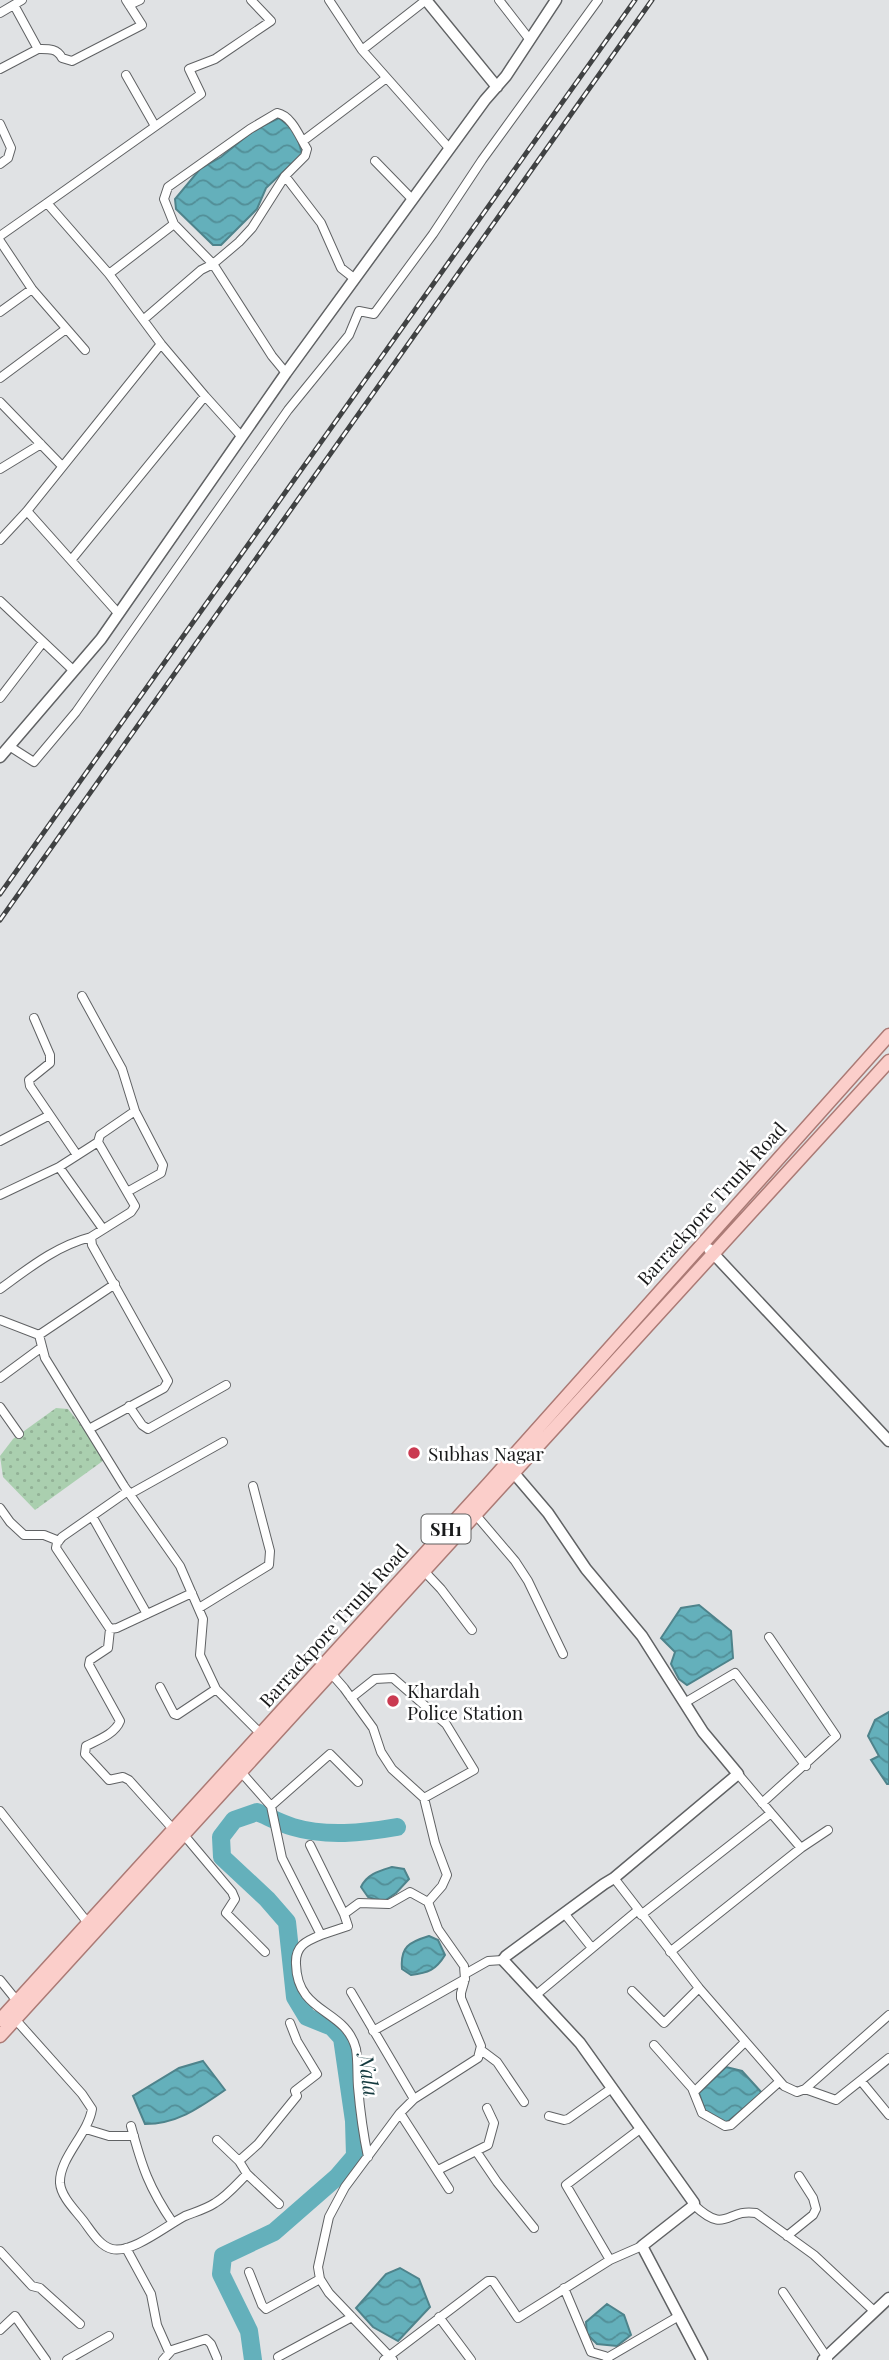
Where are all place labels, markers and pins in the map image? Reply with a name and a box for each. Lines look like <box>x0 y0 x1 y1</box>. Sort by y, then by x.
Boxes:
place label: Subhas Nagar <box>428 1440 544 1466</box>
marker: Subhas Nagar <box>406 1445 422 1461</box>
place label: Khardah Police Station <box>407 1677 524 1725</box>
marker: Khardah Police Station <box>385 1693 401 1709</box>

